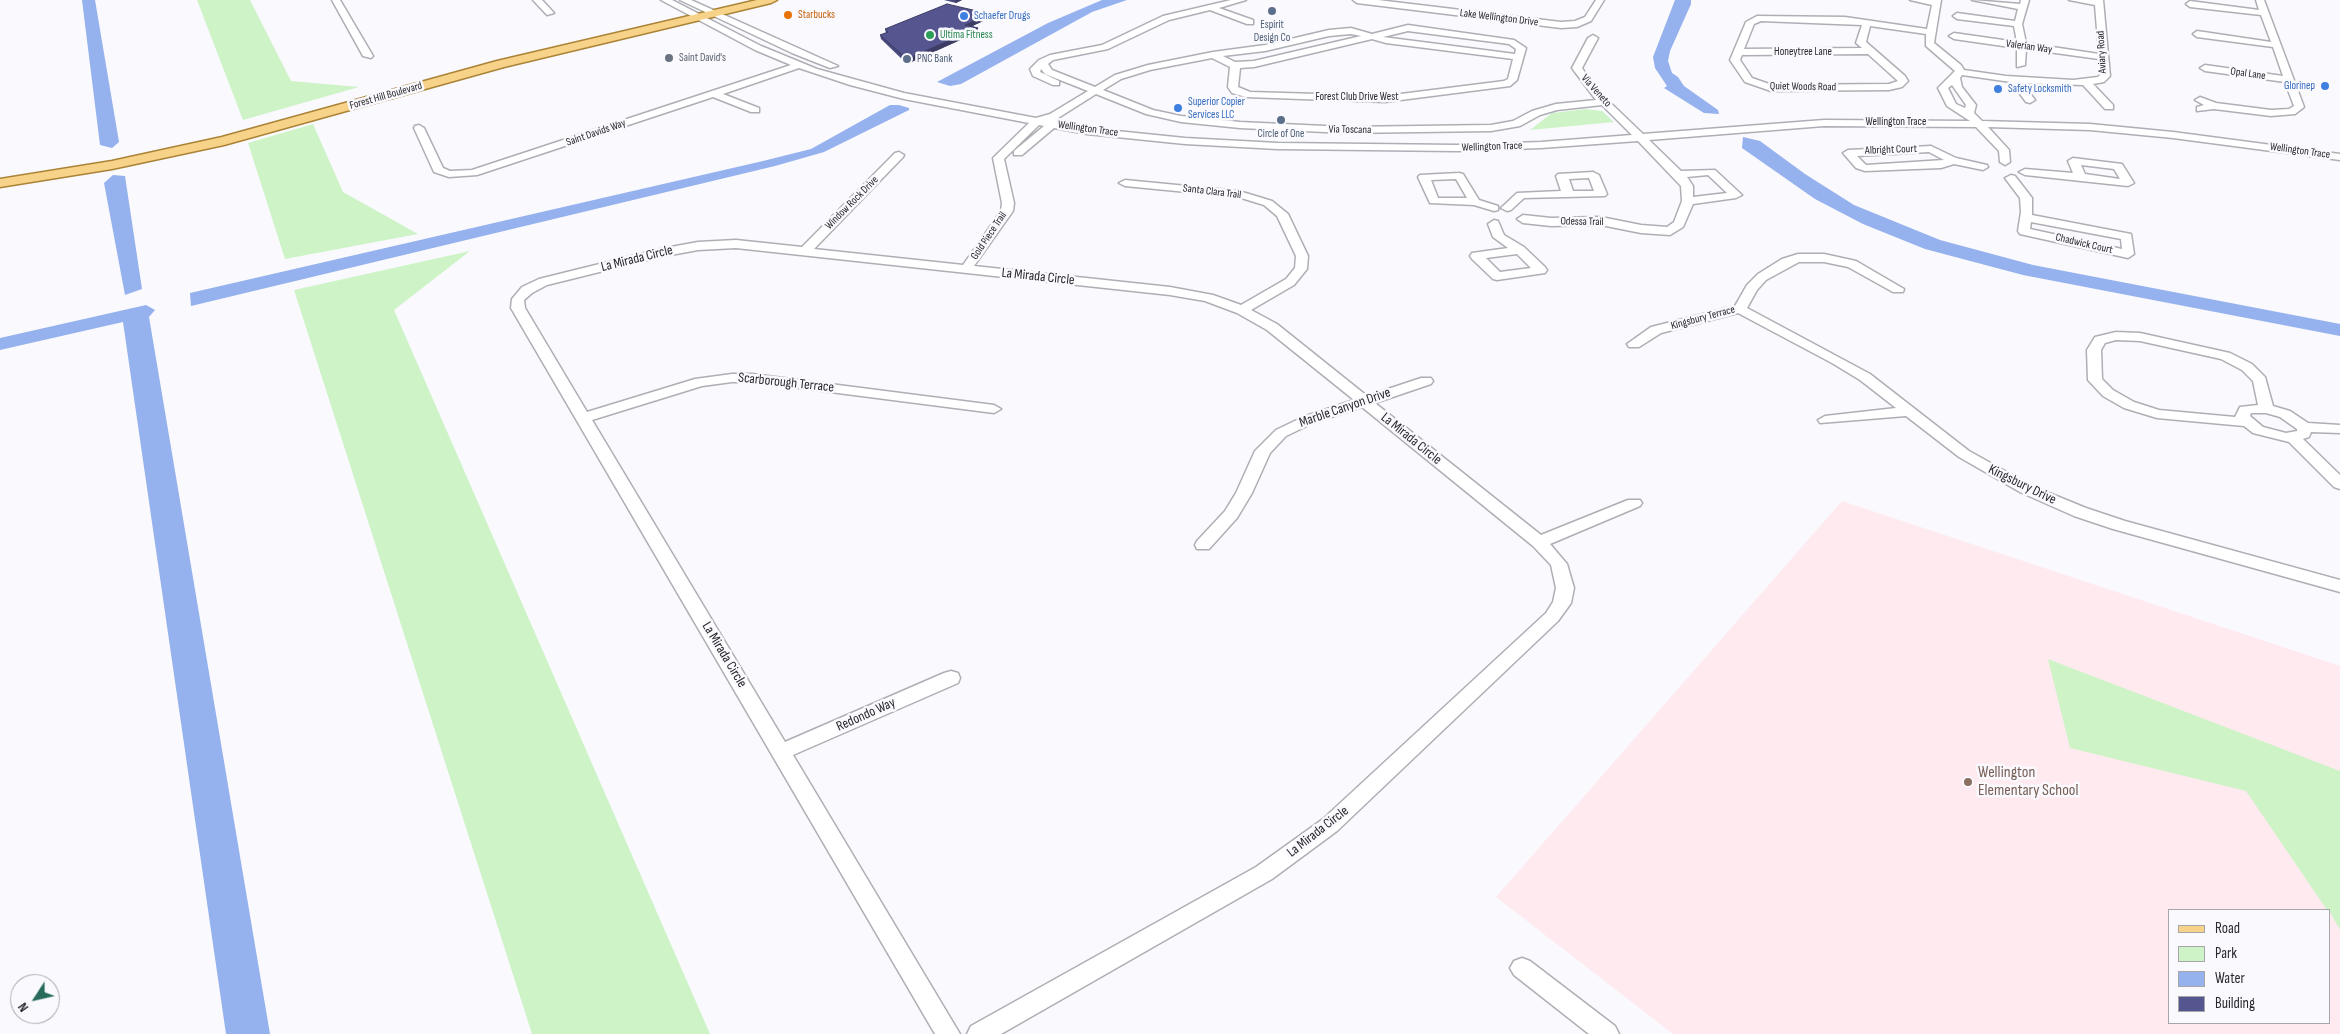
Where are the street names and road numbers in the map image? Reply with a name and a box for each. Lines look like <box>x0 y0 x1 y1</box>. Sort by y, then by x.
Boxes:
street label: Lake Wellington Drive <box>1459 7 1539 29</box>
street label: Aviary Road <box>2094 30 2110 74</box>
street label: Valerian Way <box>2005 37 2053 57</box>
street label: Honeytree Lane <box>1774 45 1832 59</box>
street label: Opal Lane <box>2230 65 2266 83</box>
street label: Via Veneto <box>1578 72 1614 110</box>
street label: Forest Hill Boulevard <box>348 79 424 113</box>
street label: Quiet Woods Road <box>1770 80 1836 94</box>
street label: Forest Club Drive West <box>1316 90 1398 104</box>
street label: Wellington Trace <box>1866 115 1926 129</box>
street label: Saint Davids Way <box>564 117 628 149</box>
street label: Wellington Trace <box>1057 118 1119 140</box>
street label: Via Toscana <box>1329 123 1371 137</box>
street label: Wellington Trace <box>1461 139 1523 155</box>
street label: Wellington Trace <box>2269 140 2331 162</box>
street label: Albright Court <box>1865 142 1917 158</box>
street label: Window Rock Drive <box>823 174 881 232</box>
street label: Santa Clara Trail <box>1182 182 1242 202</box>
street label: Gold Piece Trail <box>968 209 1010 263</box>
street label: Odessa Trail <box>1560 215 1604 229</box>
street label: Chadwick Court <box>2054 231 2114 257</box>
street label: La Mirada Circle <box>599 242 675 276</box>
street label: La Mirada Circle <box>1001 265 1075 289</box>
street label: Kingsbury Terrace <box>1670 303 1736 333</box>
street label: Scarborough Terrace <box>737 370 835 396</box>
street label: Marble Canyon Drive <box>1297 384 1393 432</box>
street label: La Mirada Circle <box>1377 409 1445 469</box>
street label: Kingsbury Drive <box>1985 461 2059 509</box>
street label: La Mirada Circle <box>698 619 750 691</box>
street label: Redondo Way <box>834 695 898 735</box>
street label: La Mirada Circle <box>1284 803 1352 861</box>

